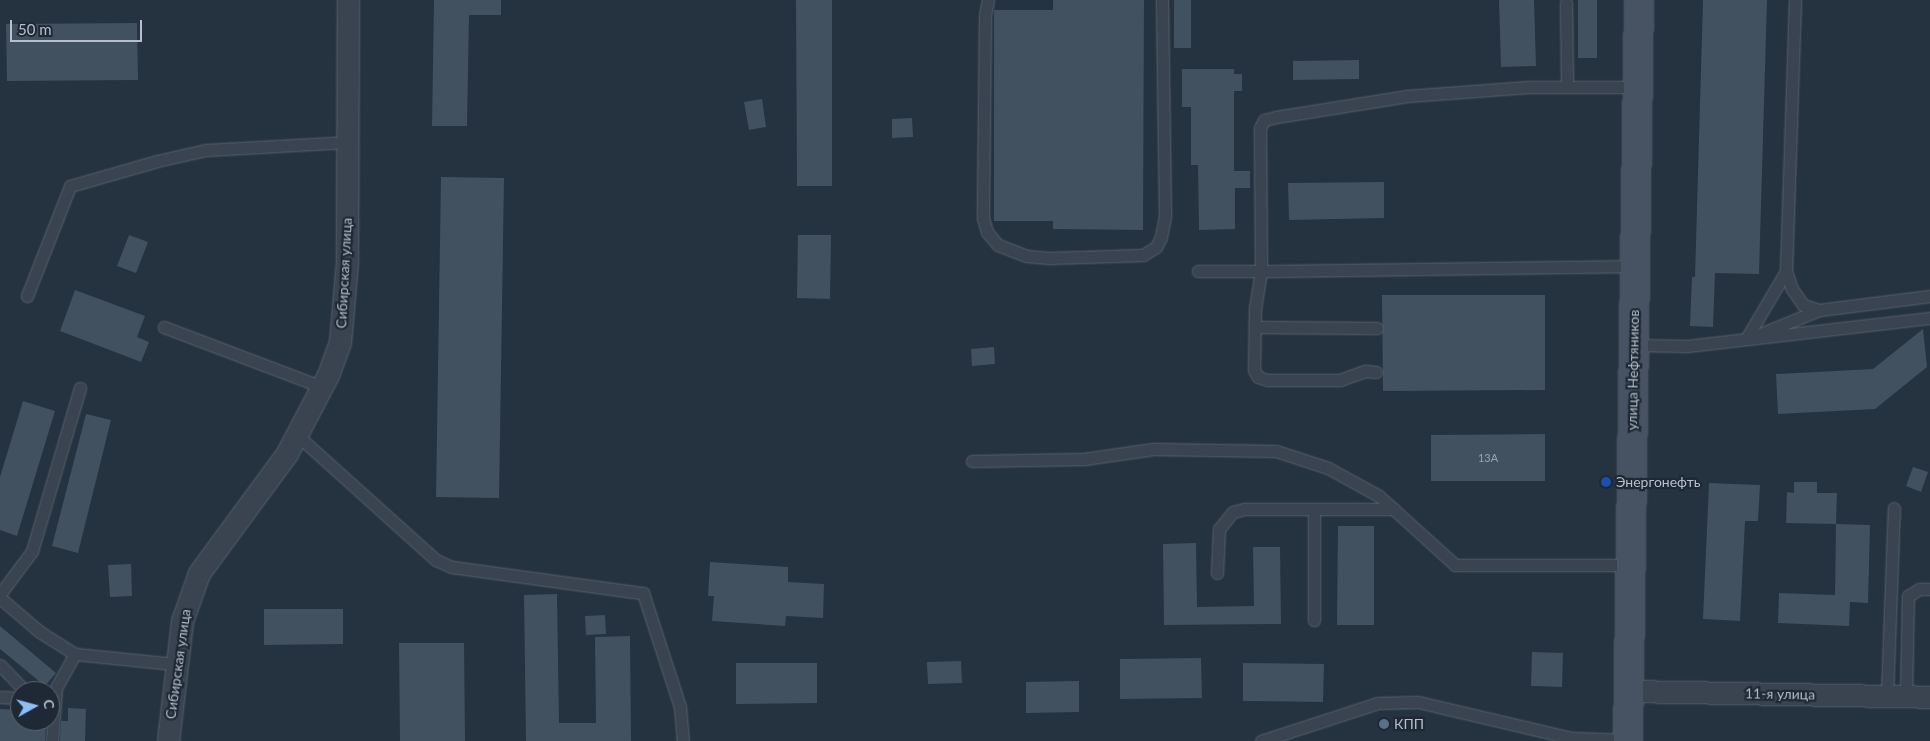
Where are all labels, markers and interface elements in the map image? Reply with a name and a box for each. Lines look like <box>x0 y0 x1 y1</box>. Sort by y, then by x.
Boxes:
scale bar <box>12 10 145 42</box>
text: 50 m <box>18 20 52 38</box>
street label: Сибирская улица <box>333 217 355 329</box>
street label: улица Нефтяников <box>1624 309 1642 431</box>
house number: 13А <box>1478 451 1498 465</box>
place label: Энергонефть <box>1616 474 1700 490</box>
marker: Энергонефть <box>1600 476 1612 488</box>
street label: Сибирская улица <box>162 608 194 720</box>
north arrow <box>10 681 60 731</box>
street label: 11-я улица <box>1745 685 1815 703</box>
text: С <box>40 699 58 710</box>
place label: КПП <box>1394 716 1424 732</box>
marker: КПП <box>1378 718 1390 730</box>

